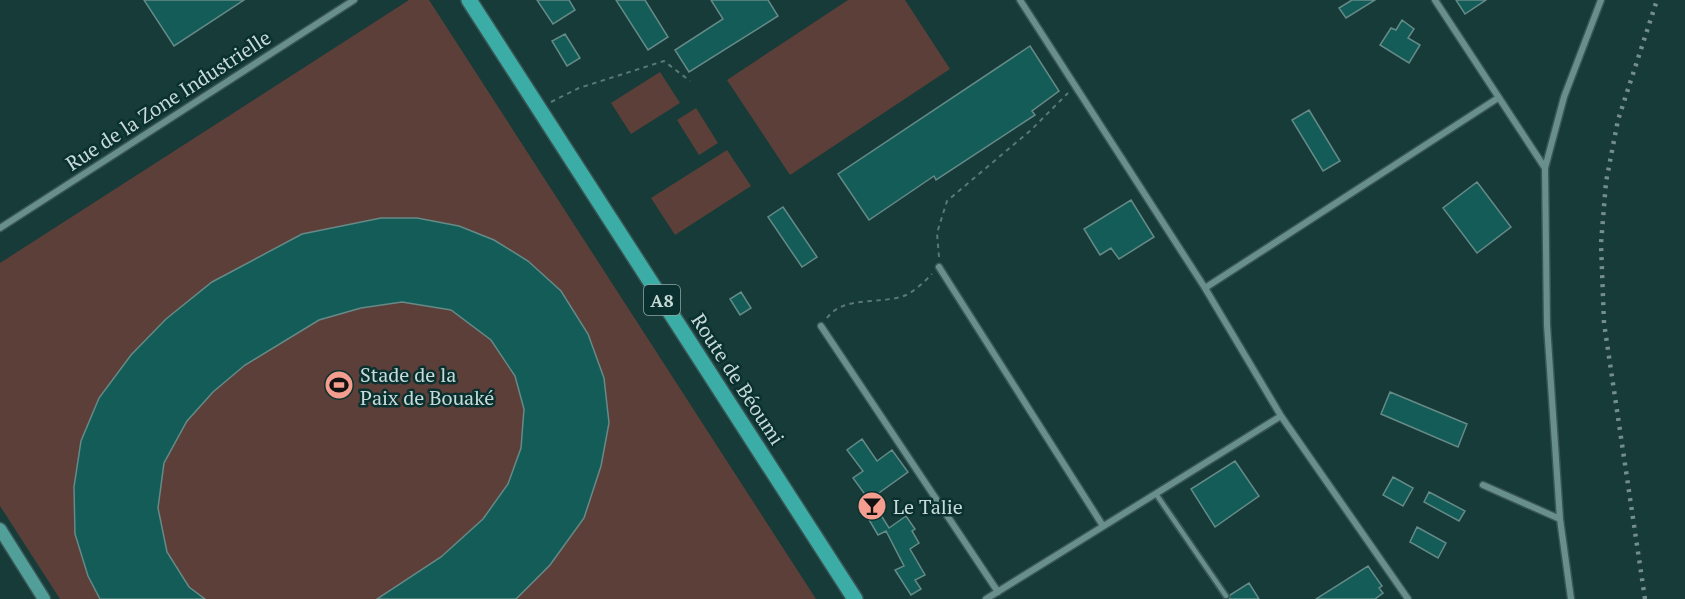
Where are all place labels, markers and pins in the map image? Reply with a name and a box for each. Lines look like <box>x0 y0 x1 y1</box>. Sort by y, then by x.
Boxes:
place label: Stade de la Paix de Bouaké <box>360 361 494 411</box>
sports icon: Stade de la Paix de Bouaké <box>323 369 355 401</box>
bar icon: Le Talie <box>856 490 888 522</box>
place label: Le Talie <box>893 493 963 520</box>

